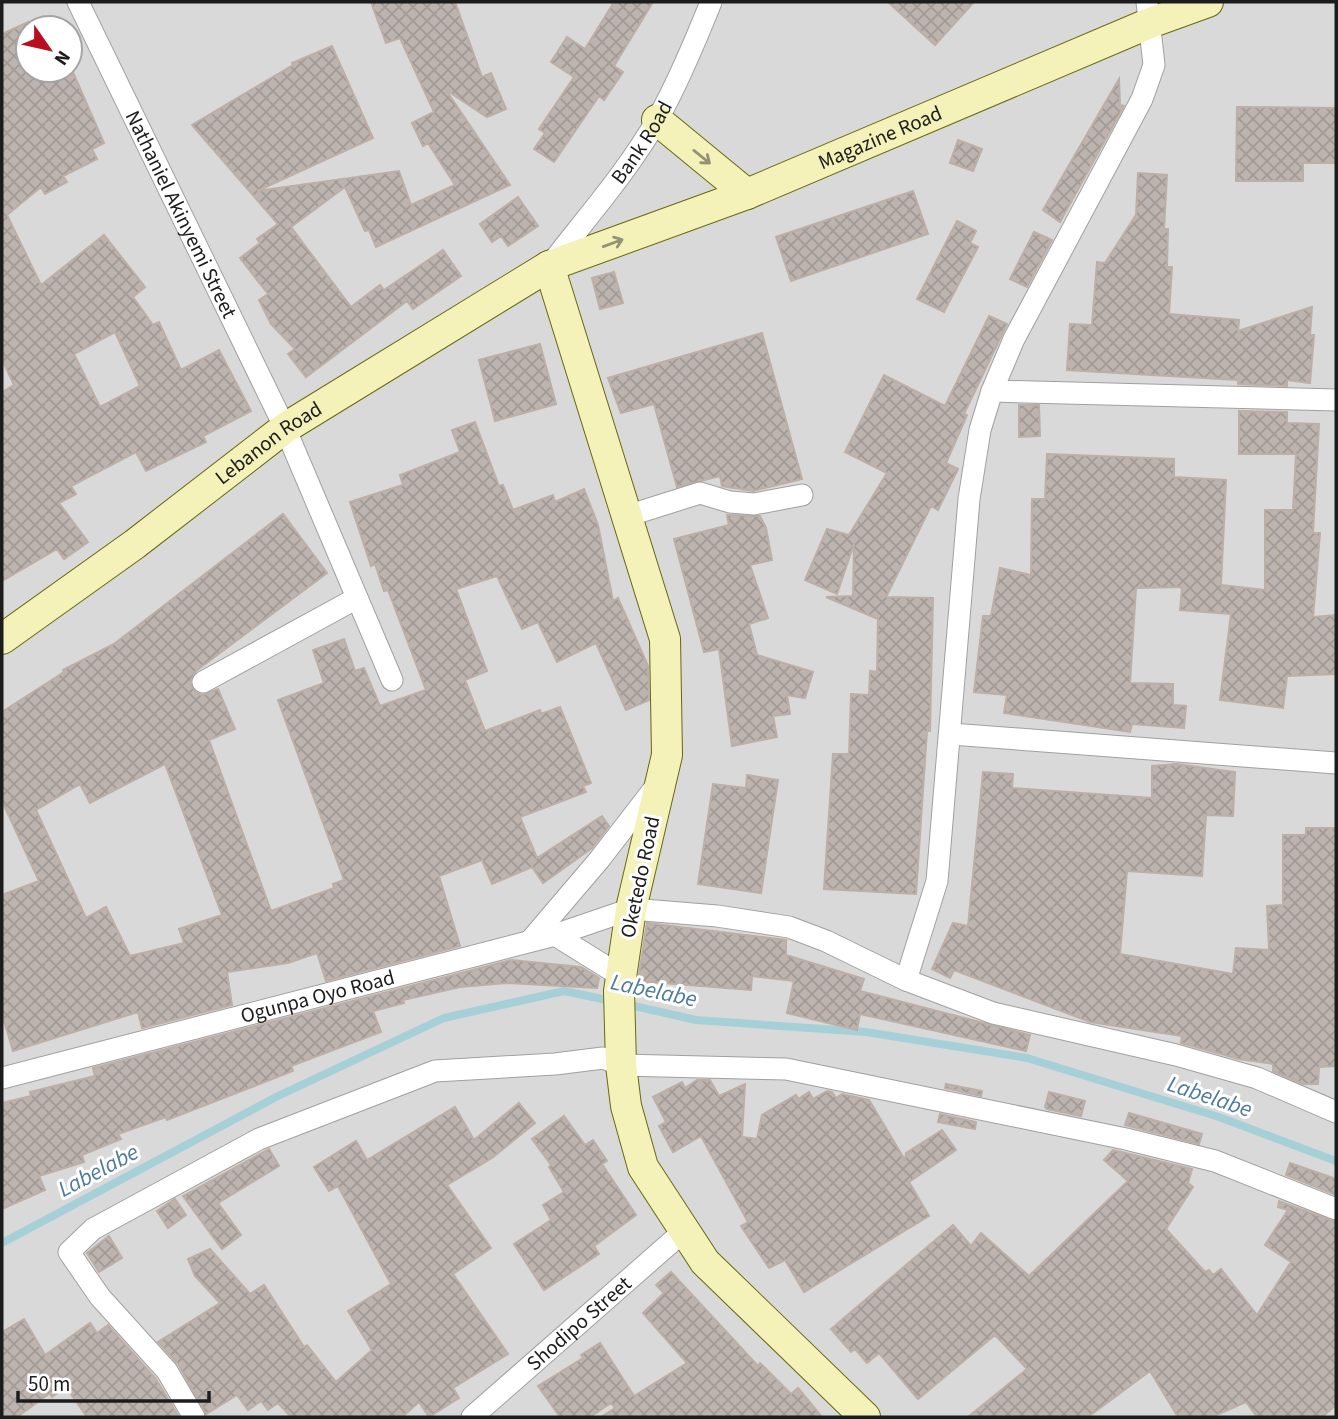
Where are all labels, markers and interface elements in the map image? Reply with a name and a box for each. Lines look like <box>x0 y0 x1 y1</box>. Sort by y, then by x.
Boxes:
north arrow <box>14 14 84 84</box>
text: N <box>47 45 77 70</box>
street label: Bank Road <box>604 95 680 190</box>
street label: Magazine Road <box>813 98 947 177</box>
street label: Nathaniel Akinyemi Street <box>118 105 244 323</box>
one-way arrow <box>693 149 711 164</box>
one-way arrow <box>602 235 624 248</box>
street label: Lebanon Road <box>209 394 328 492</box>
street label: Oketedo Road <box>612 813 668 941</box>
street label: Ogunpa Oyo Road <box>237 962 398 1031</box>
water label: Labelabe <box>608 965 700 1016</box>
water label: Labelabe <box>1163 1067 1257 1126</box>
water label: Labelabe <box>52 1135 145 1206</box>
street label: Shodipo Street <box>520 1269 638 1378</box>
scale bar <box>18 1360 208 1404</box>
text: 50 m <box>28 1369 70 1399</box>

